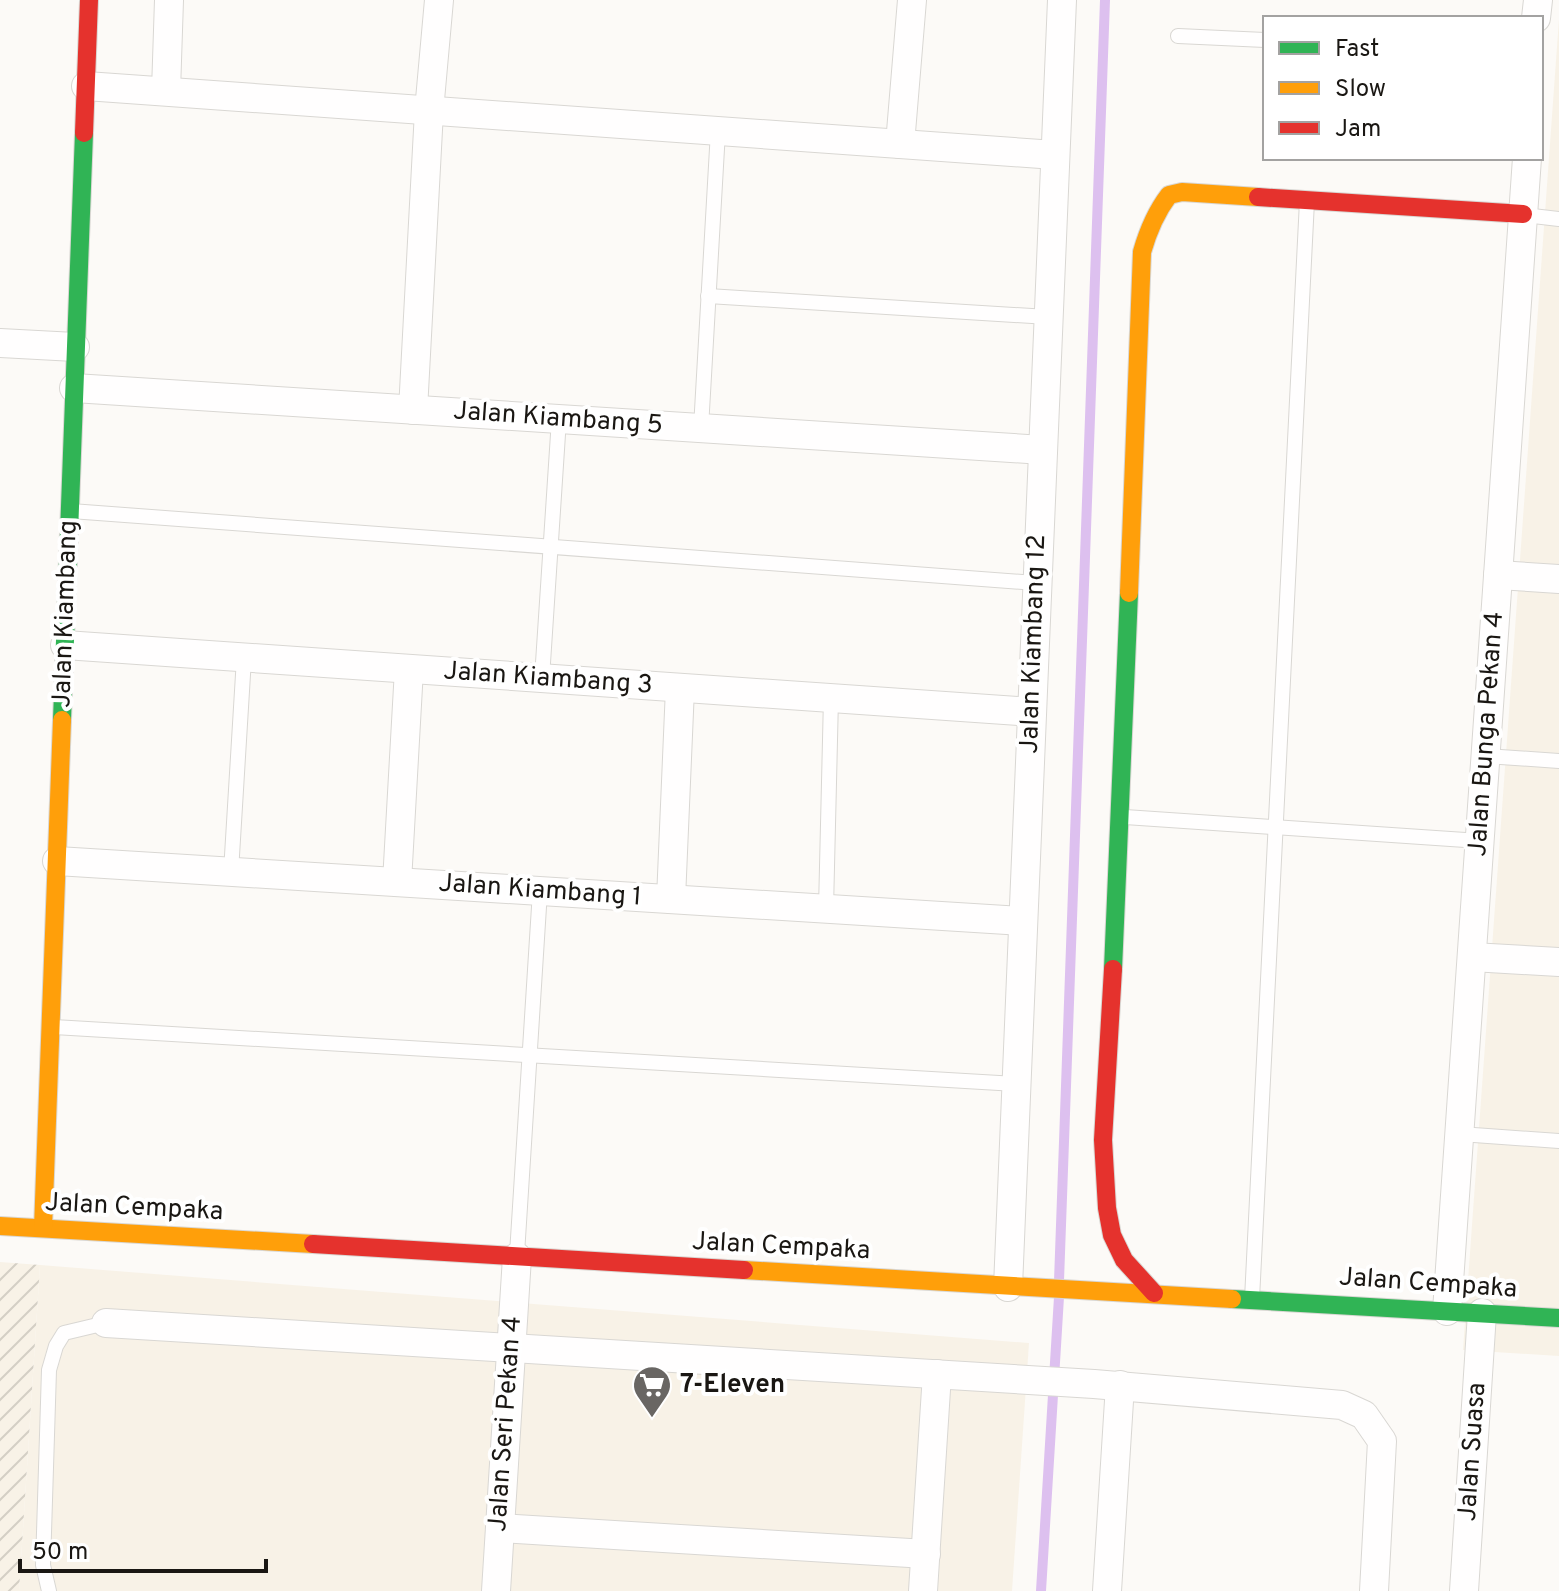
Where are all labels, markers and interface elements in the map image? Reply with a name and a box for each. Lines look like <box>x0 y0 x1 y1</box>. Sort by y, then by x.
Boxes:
legend <box>1263 16 1543 160</box>
text: Fast <box>1335 35 1379 65</box>
text: Slow <box>1335 75 1386 105</box>
text: Jam <box>1335 115 1381 145</box>
street label: Jalan Kiambang 5 <box>452 395 664 443</box>
street label: Jalan Kiambang <box>46 520 86 708</box>
street label: Jalan Kiambang 12 <box>1014 534 1054 754</box>
street label: Jalan Bunga Pekan 4 <box>1462 610 1512 858</box>
street label: Jalan Kiambang 3 <box>442 655 654 703</box>
street label: Jalan Kiambang 1 <box>437 867 643 915</box>
street label: Jalan Cempaka <box>44 1187 224 1229</box>
street label: Jalan Cempaka <box>691 1226 871 1268</box>
street label: Jalan Cempaka <box>1338 1261 1518 1307</box>
street label: Jalan Seri Pekan 4 <box>482 1315 530 1533</box>
supermarket icon: 7-Eleven <box>631 1364 673 1419</box>
place label: 7-Eleven <box>680 1369 785 1402</box>
street label: Jalan Suasa <box>1452 1381 1494 1523</box>
scale bar <box>20 1523 266 1573</box>
text: 50 m <box>32 1538 88 1568</box>

